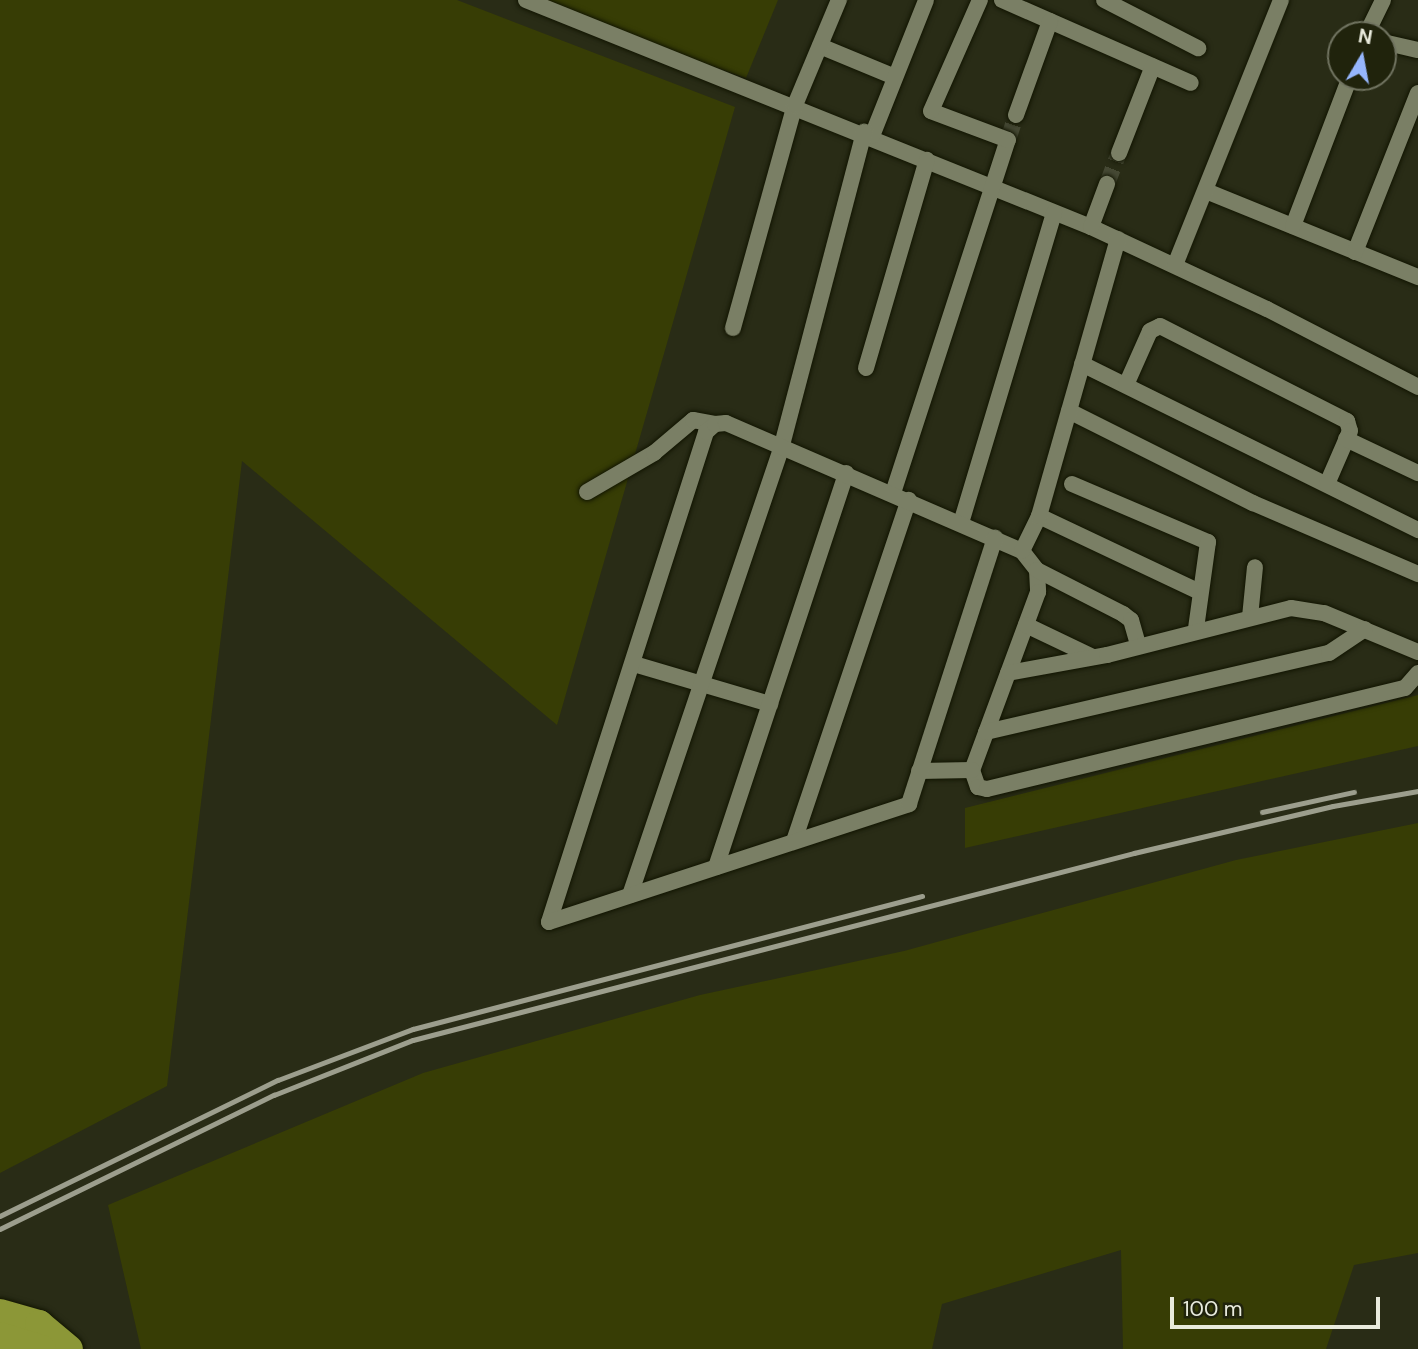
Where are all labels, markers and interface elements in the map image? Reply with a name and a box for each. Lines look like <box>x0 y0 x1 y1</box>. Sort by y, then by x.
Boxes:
north arrow <box>1327 21 1397 91</box>
text: N <box>1356 23 1374 50</box>
scale bar <box>1173 1282 1383 1326</box>
text: 100 m <box>1183 1295 1243 1323</box>

